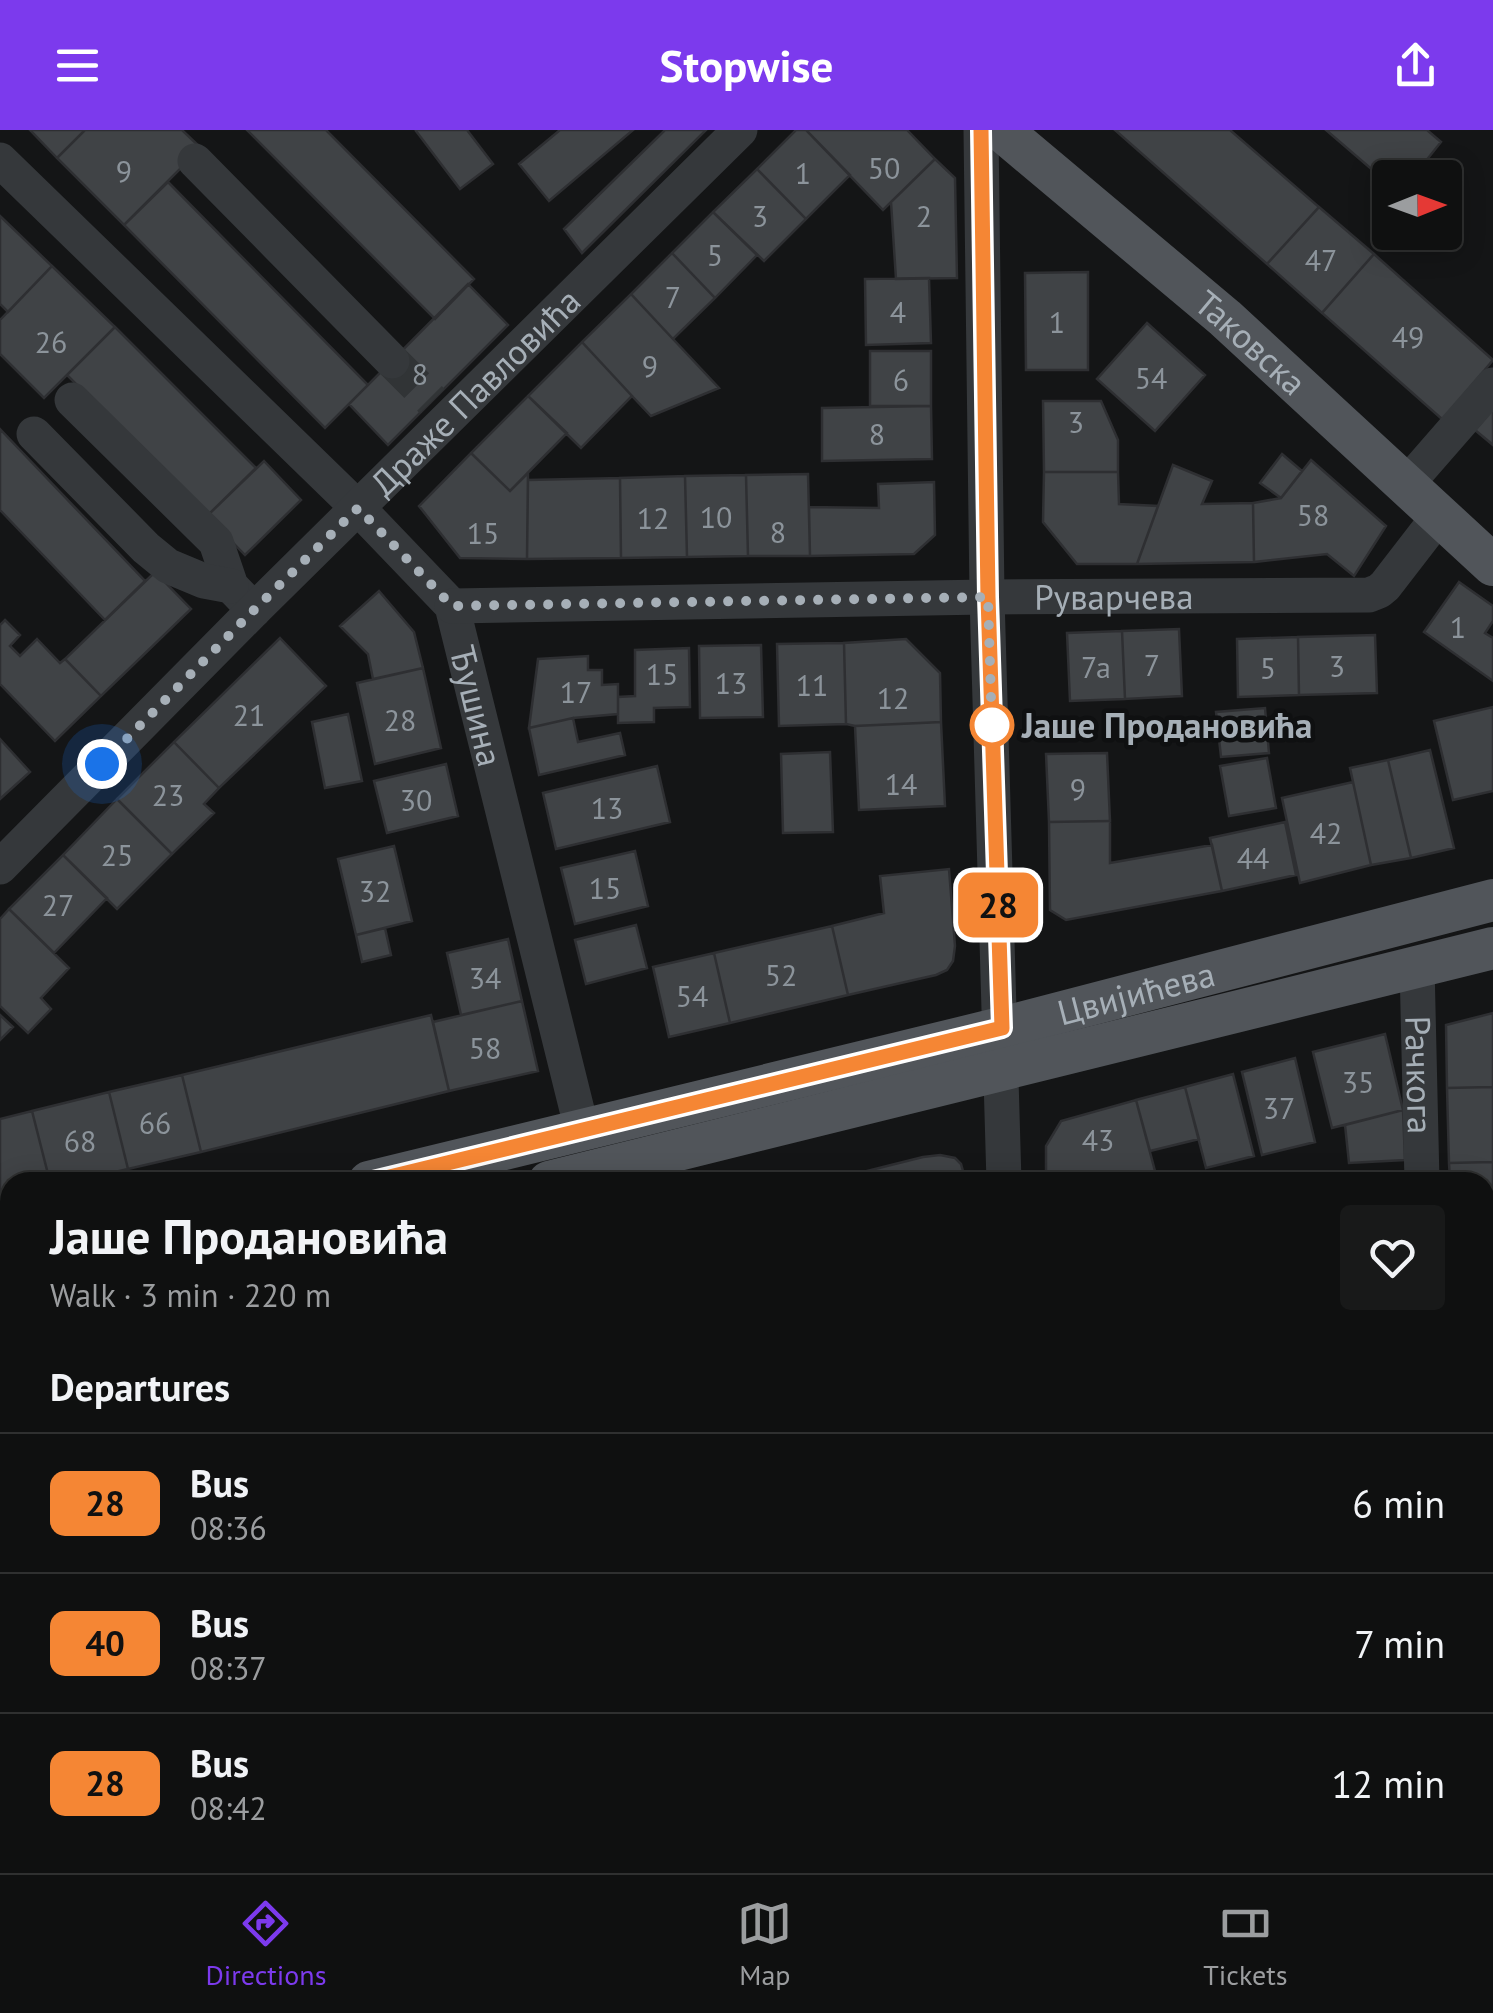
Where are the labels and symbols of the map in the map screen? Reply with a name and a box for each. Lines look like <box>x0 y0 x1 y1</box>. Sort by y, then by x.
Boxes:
house number: 50 <box>868 148 900 187</box>
house number: 9 <box>116 151 132 190</box>
house number: 1 <box>795 153 811 192</box>
north arrow <box>1372 160 1462 250</box>
house number: 3 <box>752 196 768 235</box>
house number: 2 <box>916 196 932 235</box>
house number: 5 <box>707 235 723 274</box>
house number: 47 <box>1305 240 1337 279</box>
house number: 7 <box>665 277 681 316</box>
street label: Драже Павловића <box>360 278 590 505</box>
street label: Таковска <box>1186 280 1317 405</box>
house number: 4 <box>890 292 906 331</box>
house number: 1 <box>1049 302 1065 341</box>
house number: 49 <box>1392 317 1424 356</box>
house number: 26 <box>35 322 67 361</box>
house number: 9 <box>642 346 658 385</box>
house number: 8 <box>412 354 428 393</box>
house number: 54 <box>1135 358 1167 397</box>
house number: 6 <box>893 360 909 399</box>
house number: 3 <box>1068 402 1084 441</box>
house number: 8 <box>869 414 885 453</box>
house number: 58 <box>1297 495 1329 534</box>
house number: 10 <box>700 497 732 536</box>
house number: 12 <box>637 498 669 537</box>
house number: 8 <box>770 512 786 551</box>
house number: 15 <box>467 513 499 552</box>
street label: Руварчева <box>1034 573 1194 620</box>
house number: 1 <box>1450 607 1466 646</box>
street label: Ђушина <box>440 641 514 771</box>
house number: 7 <box>1144 645 1160 684</box>
house number: 3 <box>1329 646 1345 685</box>
house number: 7a <box>1081 647 1111 686</box>
house number: 5 <box>1260 648 1276 687</box>
house number: 15 <box>646 654 678 693</box>
house number: 13 <box>715 663 747 702</box>
house number: 11 <box>796 665 828 704</box>
house number: 17 <box>560 672 592 711</box>
house number: 12 <box>877 678 909 717</box>
house number: 21 <box>233 695 265 734</box>
house number: 28 <box>384 700 416 739</box>
place label: Јаше Продановића <box>1021 702 1312 748</box>
marker: Јаше Продановића <box>971 704 1013 746</box>
your location <box>77 739 127 789</box>
house number: 14 <box>885 764 917 803</box>
house number: 9 <box>1070 769 1086 808</box>
house number: 23 <box>152 775 184 814</box>
house number: 30 <box>400 780 432 819</box>
house number: 13 <box>591 788 623 827</box>
house number: 42 <box>1310 813 1342 852</box>
house number: 25 <box>101 835 133 874</box>
house number: 44 <box>1237 838 1269 877</box>
house number: 15 <box>589 868 621 907</box>
house number: 32 <box>359 871 391 910</box>
line badge: 28 <box>953 872 1043 938</box>
house number: 27 <box>42 885 74 924</box>
street label: Цвијићева <box>1052 950 1220 1035</box>
house number: 52 <box>765 955 797 994</box>
house number: 34 <box>469 958 501 997</box>
house number: 54 <box>676 976 708 1015</box>
street label: Рачкога <box>1395 1015 1444 1135</box>
house number: 58 <box>469 1028 501 1067</box>
house number: 35 <box>1342 1062 1374 1101</box>
house number: 37 <box>1263 1088 1295 1127</box>
house number: 66 <box>139 1103 171 1142</box>
house number: 43 <box>1082 1120 1114 1159</box>
house number: 68 <box>64 1121 96 1160</box>

